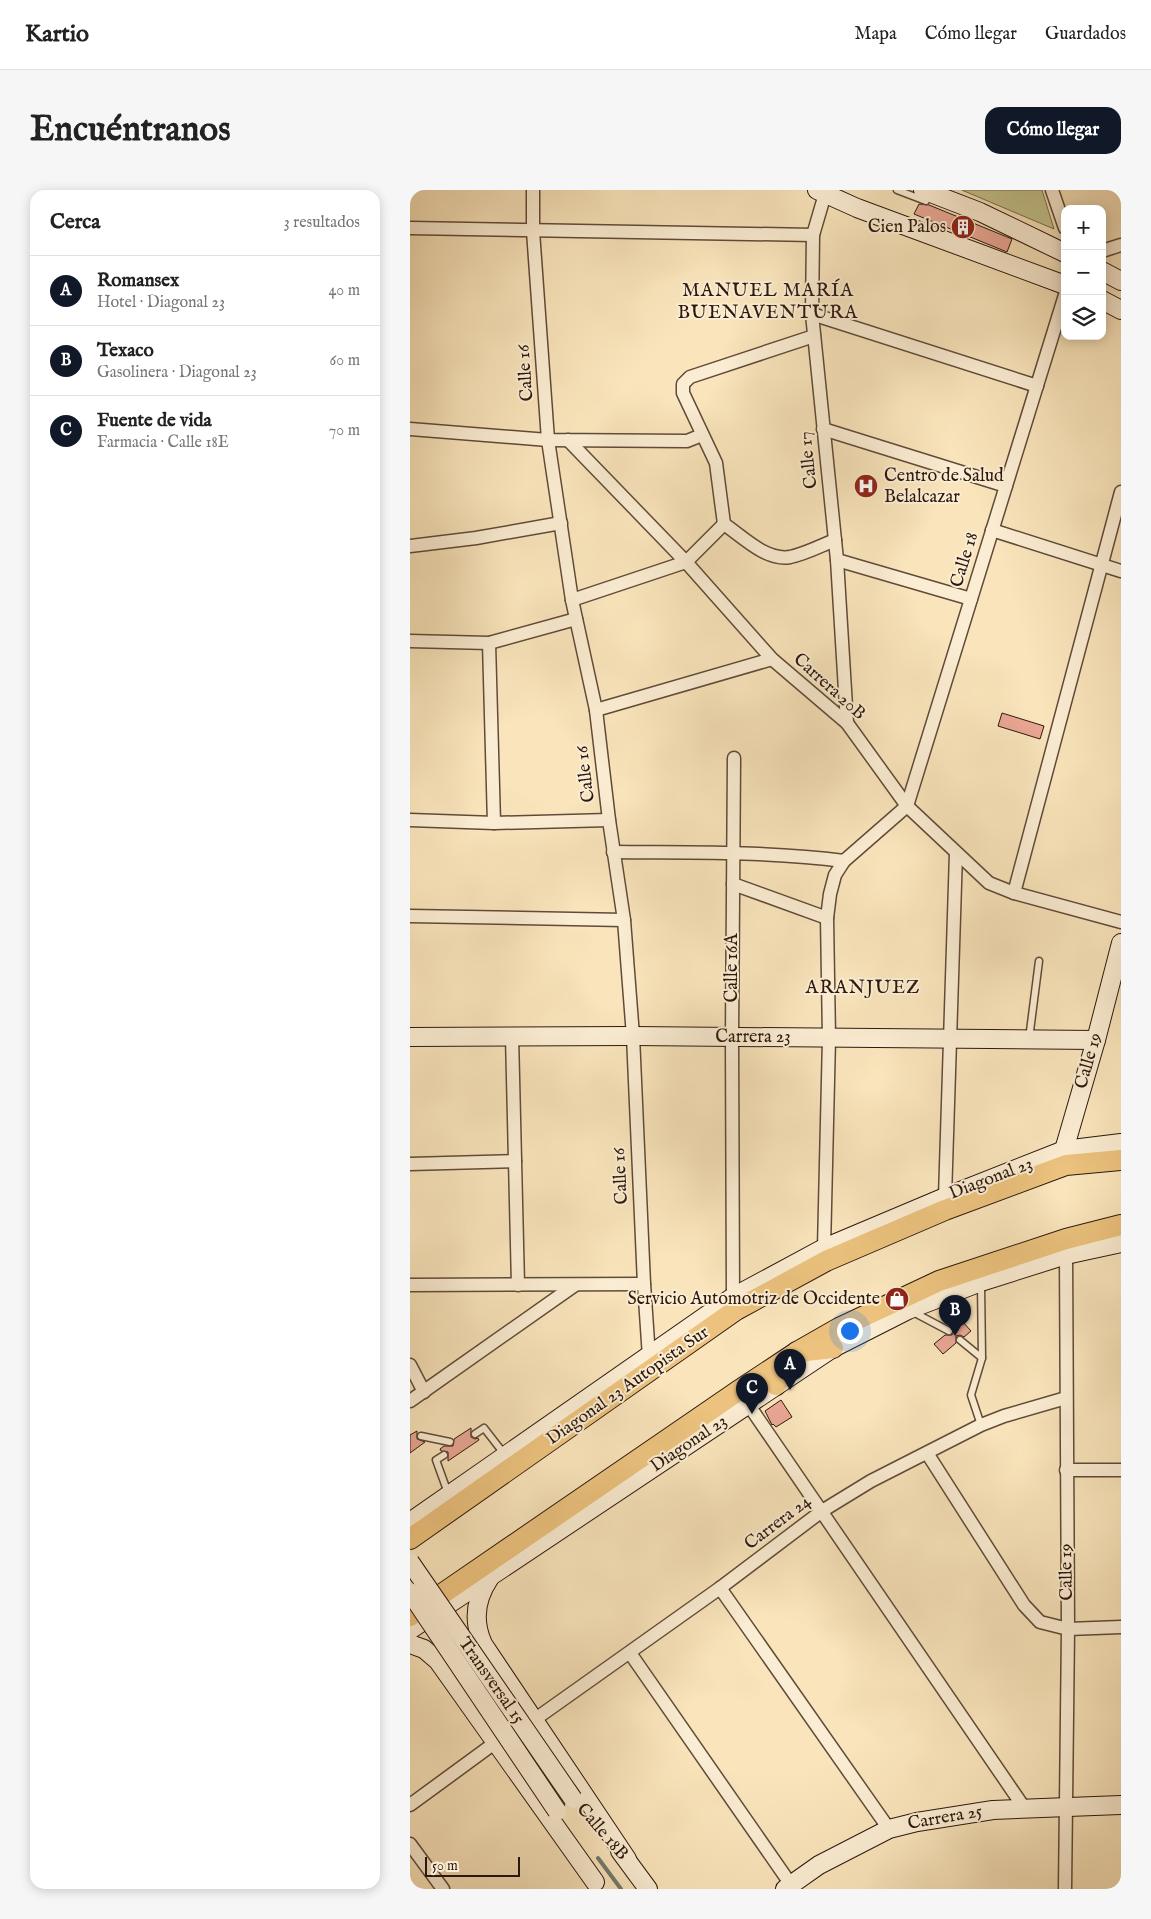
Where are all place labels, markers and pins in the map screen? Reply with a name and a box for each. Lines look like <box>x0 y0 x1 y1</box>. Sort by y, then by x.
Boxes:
building icon: Cien Palos <box>950 214 976 240</box>
place label: Cien Palos <box>868 216 946 239</box>
place label: Centro de Salud Belalcazar <box>884 465 1004 509</box>
hospital icon: Centro de Salud Belalcazar <box>853 473 879 499</box>
shop icon: Servicio Automotriz de Occidente <box>884 1286 910 1312</box>
place label: Servicio Automotriz de Occidente <box>628 1288 880 1311</box>
pin: B <box>939 1295 971 1336</box>
pin: A <box>774 1349 806 1390</box>
pin: C <box>736 1373 768 1414</box>

